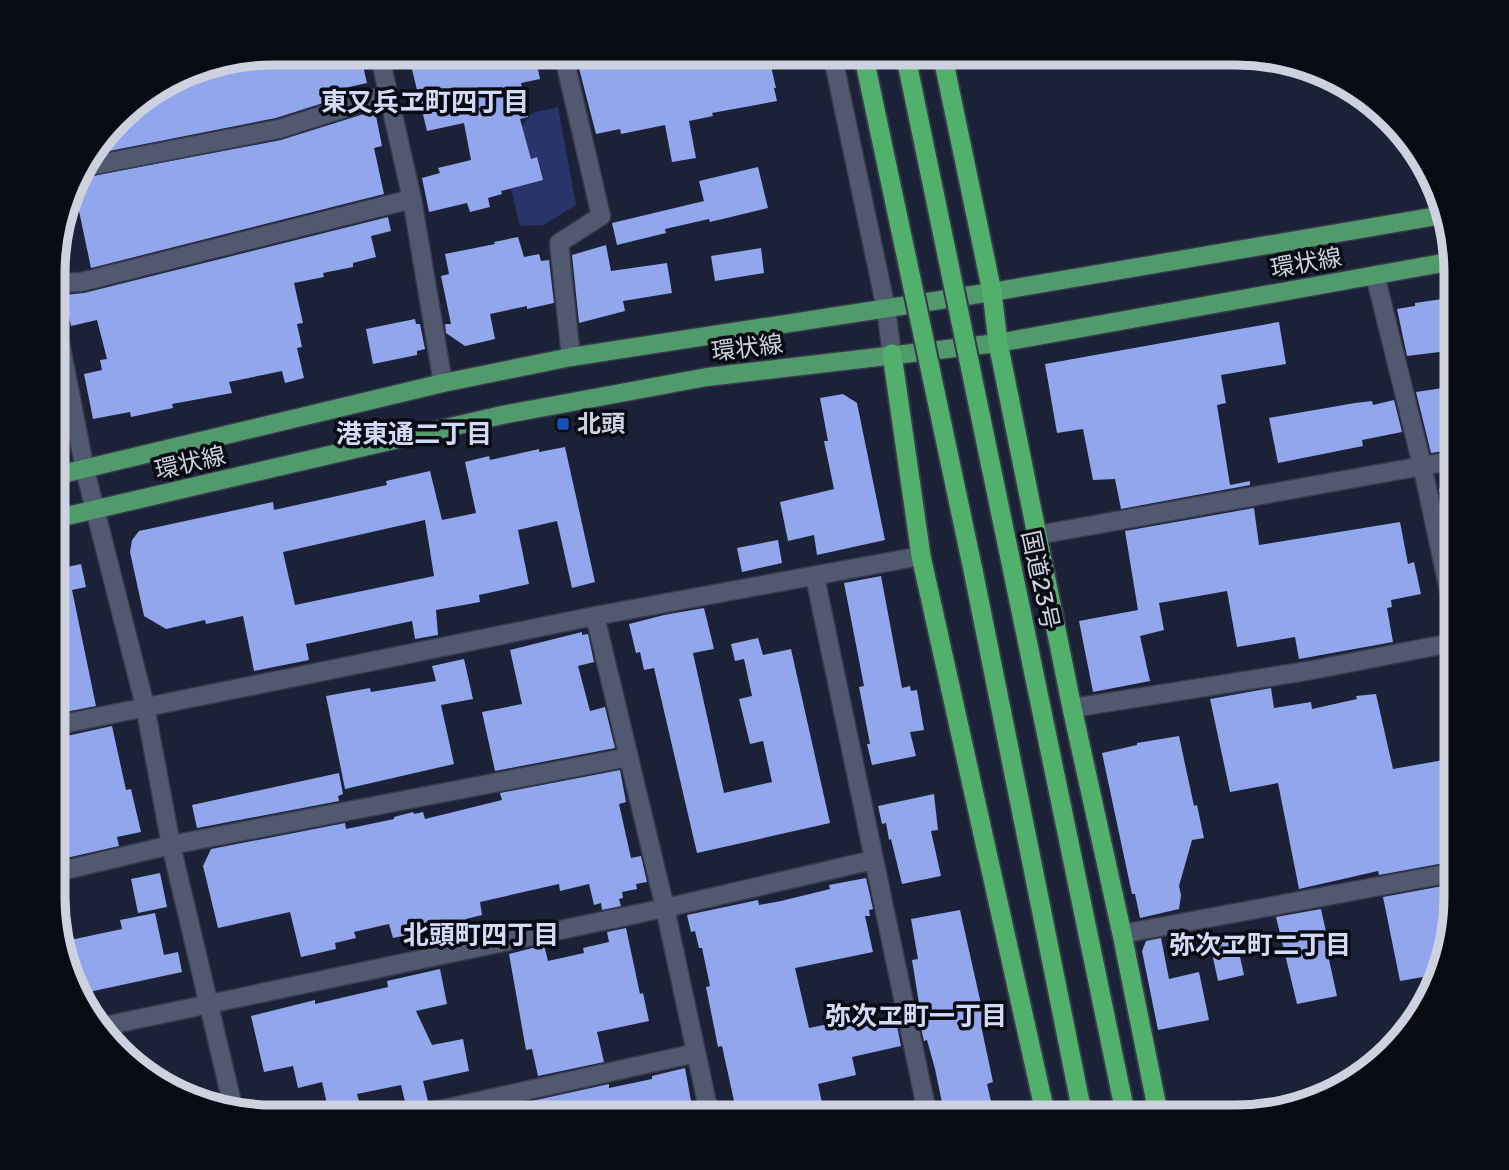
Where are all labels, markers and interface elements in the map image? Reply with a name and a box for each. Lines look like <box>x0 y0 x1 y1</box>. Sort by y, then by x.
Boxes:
district label: 東又兵ヱ町四丁目 <box>321 87 529 118</box>
street label: 環状線 <box>1268 243 1344 283</box>
street label: 環状線 <box>710 330 784 366</box>
place label: 北頭 <box>577 410 625 438</box>
marker: 北頭 <box>555 416 571 432</box>
district label: 港東通二丁目 <box>336 419 492 450</box>
street label: 環状線 <box>152 441 228 485</box>
street label: 国道23号 <box>1016 528 1064 632</box>
district label: 北頭町四丁目 <box>403 920 559 951</box>
district label: 弥次ヱ町二丁目 <box>1169 930 1351 961</box>
district label: 弥次ヱ町一丁目 <box>825 1001 1007 1032</box>

